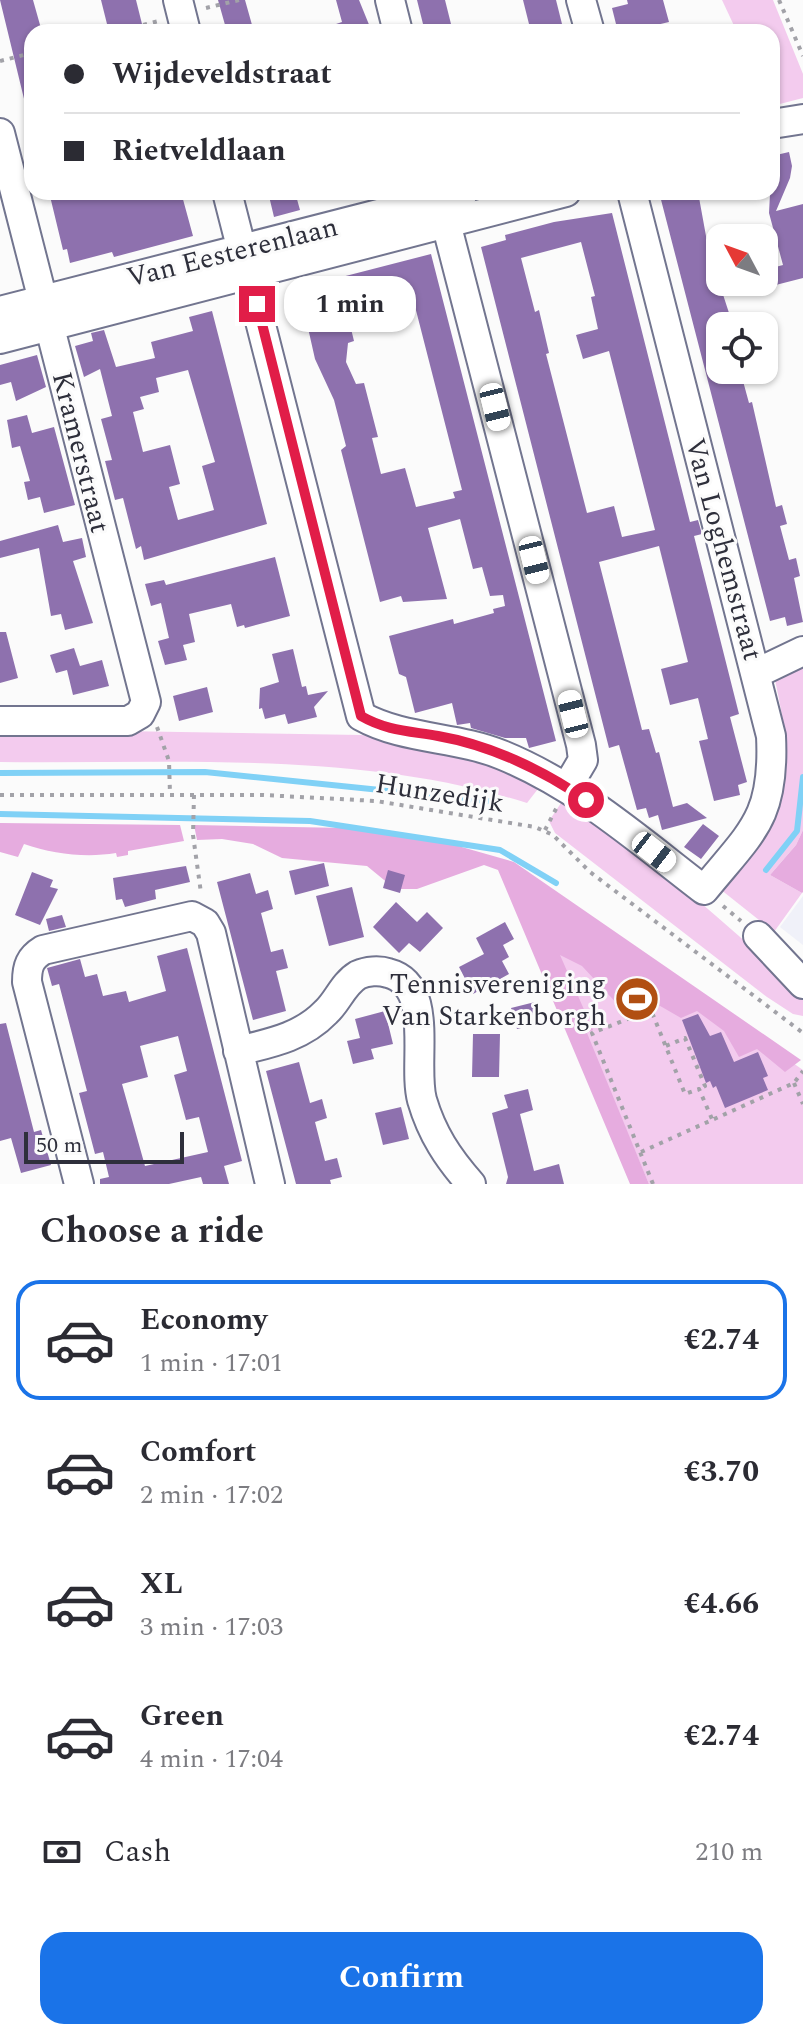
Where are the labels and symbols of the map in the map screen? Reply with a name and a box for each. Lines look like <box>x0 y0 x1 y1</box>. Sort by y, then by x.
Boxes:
street label: Van Eesterenlaan <box>122 205 342 299</box>
north arrow <box>706 224 778 296</box>
callout: 1 min <box>285 276 417 332</box>
route end <box>239 286 275 322</box>
street label: Kramerstraat <box>40 367 121 538</box>
car <box>478 381 512 433</box>
street label: Van Loghemstraat <box>673 433 774 666</box>
car <box>517 534 551 586</box>
car <box>556 688 590 740</box>
street label: Hunzedijk <box>372 762 507 825</box>
route start <box>568 782 604 818</box>
car <box>628 828 680 876</box>
place label: Tennisvereniging Van Starkenborgh <box>382 963 606 1038</box>
sports icon: Tennisvereniging Van Starkenborgh <box>613 975 661 1023</box>
scale bar <box>24 1128 184 1164</box>

